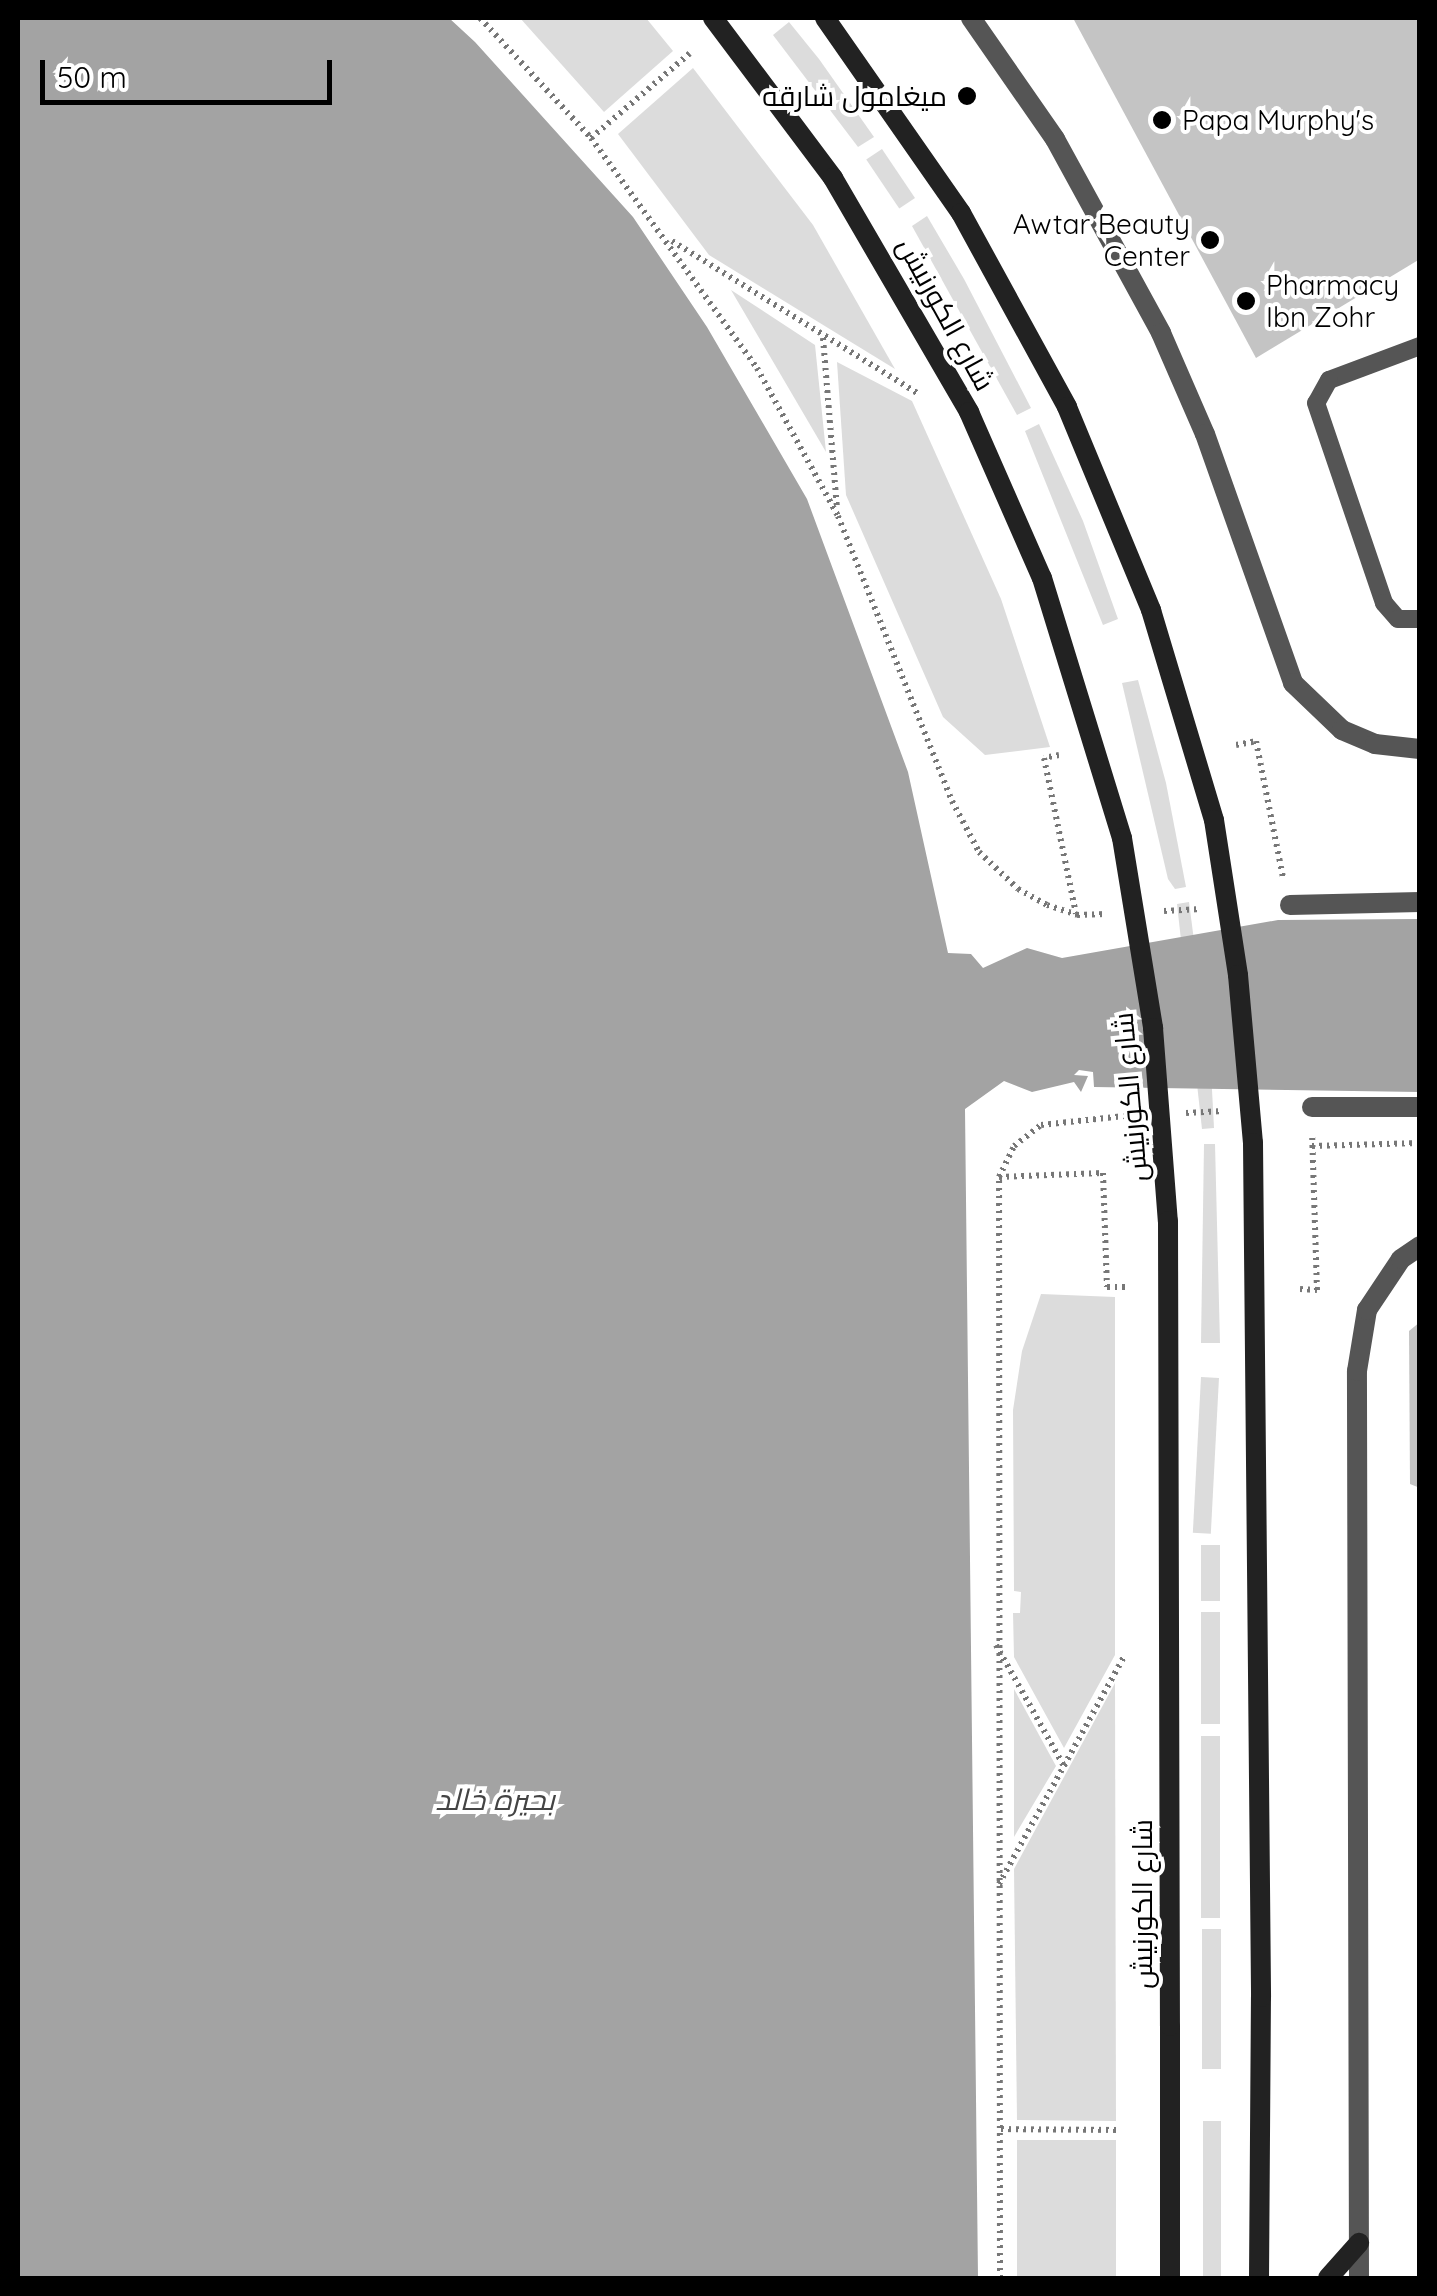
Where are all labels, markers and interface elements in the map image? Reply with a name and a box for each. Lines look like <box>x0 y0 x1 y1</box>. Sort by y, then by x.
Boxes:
scale bar <box>45 40 338 102</box>
text: 50 m <box>57 58 127 96</box>
place label: ميغامول شارقه <box>762 79 947 113</box>
marker: ميغامول شارقه <box>956 85 978 107</box>
place label: Papa Murphy's <box>1182 103 1374 137</box>
marker: Papa Murphy's <box>1151 109 1173 131</box>
place label: Awtar Beauty Center <box>1013 207 1190 273</box>
marker: Awtar Beauty Center <box>1199 229 1221 251</box>
street label: شارع الكورنيش <box>890 232 1002 396</box>
place label: Pharmacy Ibn Zohr <box>1266 268 1399 334</box>
marker: Pharmacy Ibn Zohr <box>1235 290 1257 312</box>
street label: شارع الكورنيش <box>1106 1011 1154 1183</box>
water label: بحيرة خالد <box>435 1781 555 1817</box>
street label: شارع الكورنيش <box>1125 1819 1159 1989</box>

